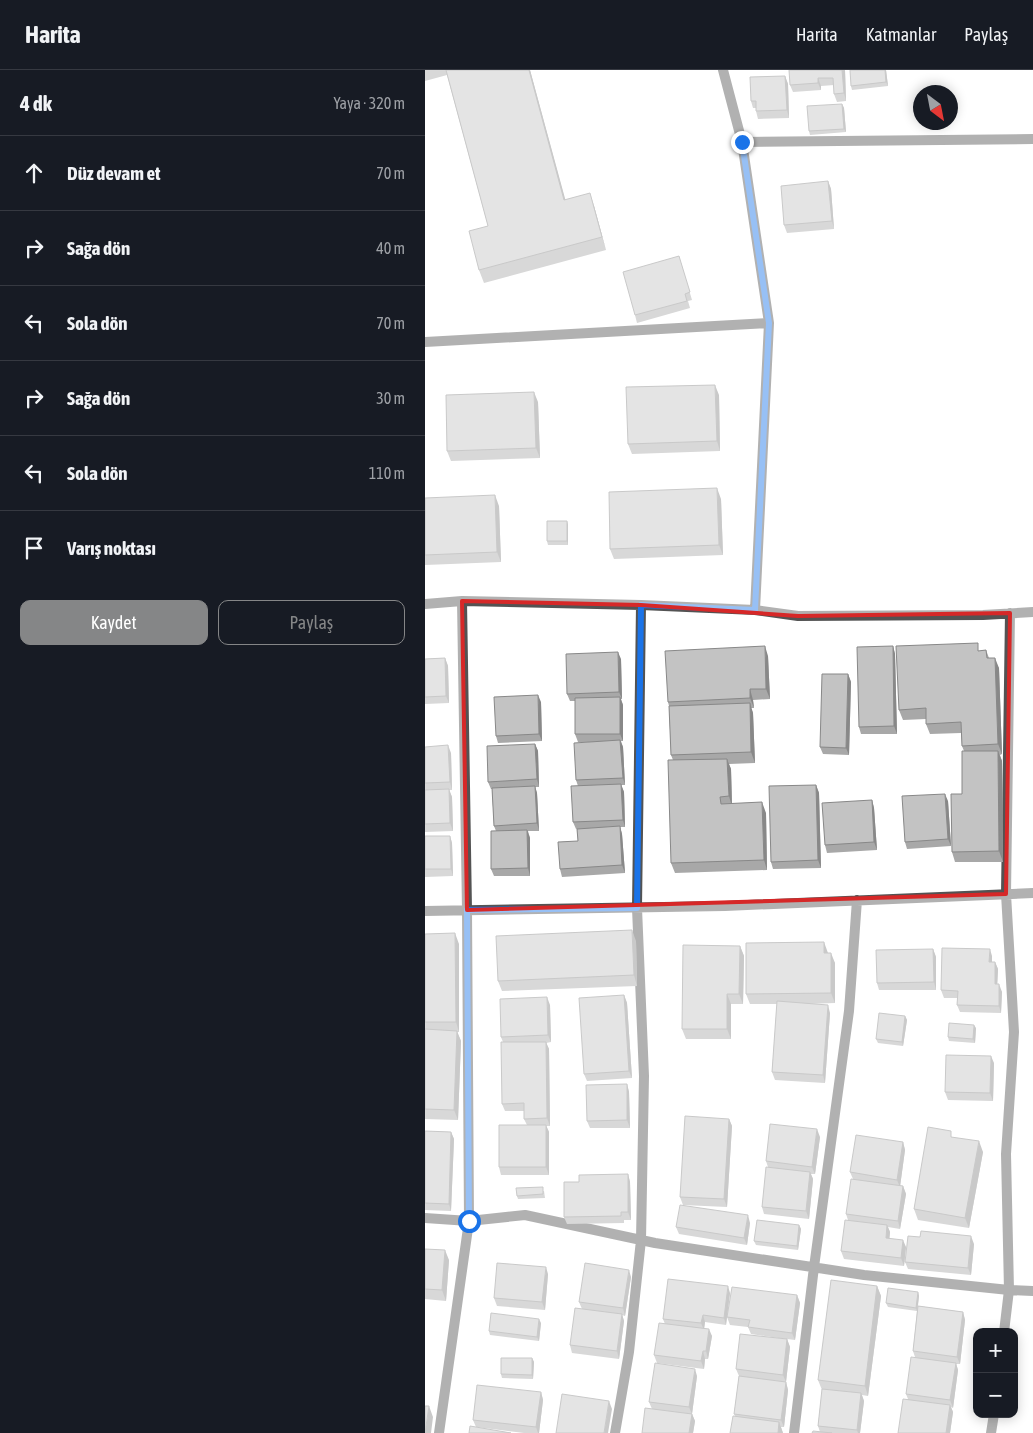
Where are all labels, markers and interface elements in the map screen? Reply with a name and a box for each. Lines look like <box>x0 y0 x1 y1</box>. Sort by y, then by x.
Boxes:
text: Harita <box>25 21 81 48</box>
text: Harita <box>796 24 838 45</box>
text: Katmanlar <box>866 24 936 45</box>
text: Paylaş <box>964 24 1008 45</box>
north arrow <box>913 85 958 130</box>
text: 4 dk <box>20 91 52 115</box>
text: Yaya · 320 m <box>333 94 405 112</box>
route end <box>731 131 754 154</box>
icon: ahead <box>20 159 48 187</box>
text: Düz devam et <box>67 162 161 184</box>
text: 70 m <box>376 164 405 182</box>
icon: right <box>20 234 48 262</box>
text: Sağa dön <box>67 237 130 259</box>
text: 40 m <box>376 239 405 257</box>
icon: left <box>20 309 48 337</box>
text: Sola dön <box>67 312 128 334</box>
text: 70 m <box>376 314 405 332</box>
icon: right <box>20 384 48 412</box>
text: Sağa dön <box>67 387 130 409</box>
text: 30 m <box>376 389 405 407</box>
icon: left <box>20 459 48 487</box>
text: Sola dön <box>67 462 128 484</box>
text: 110 m <box>369 464 405 482</box>
icon: arrive <box>20 534 48 562</box>
text: Varış noktası <box>67 537 156 559</box>
button: Kaydet <box>20 600 208 645</box>
button: Paylaş <box>218 600 405 645</box>
route start <box>458 1210 481 1233</box>
map controls <box>973 1328 1018 1418</box>
button: + <box>973 1328 1018 1373</box>
button: − <box>973 1373 1018 1418</box>

